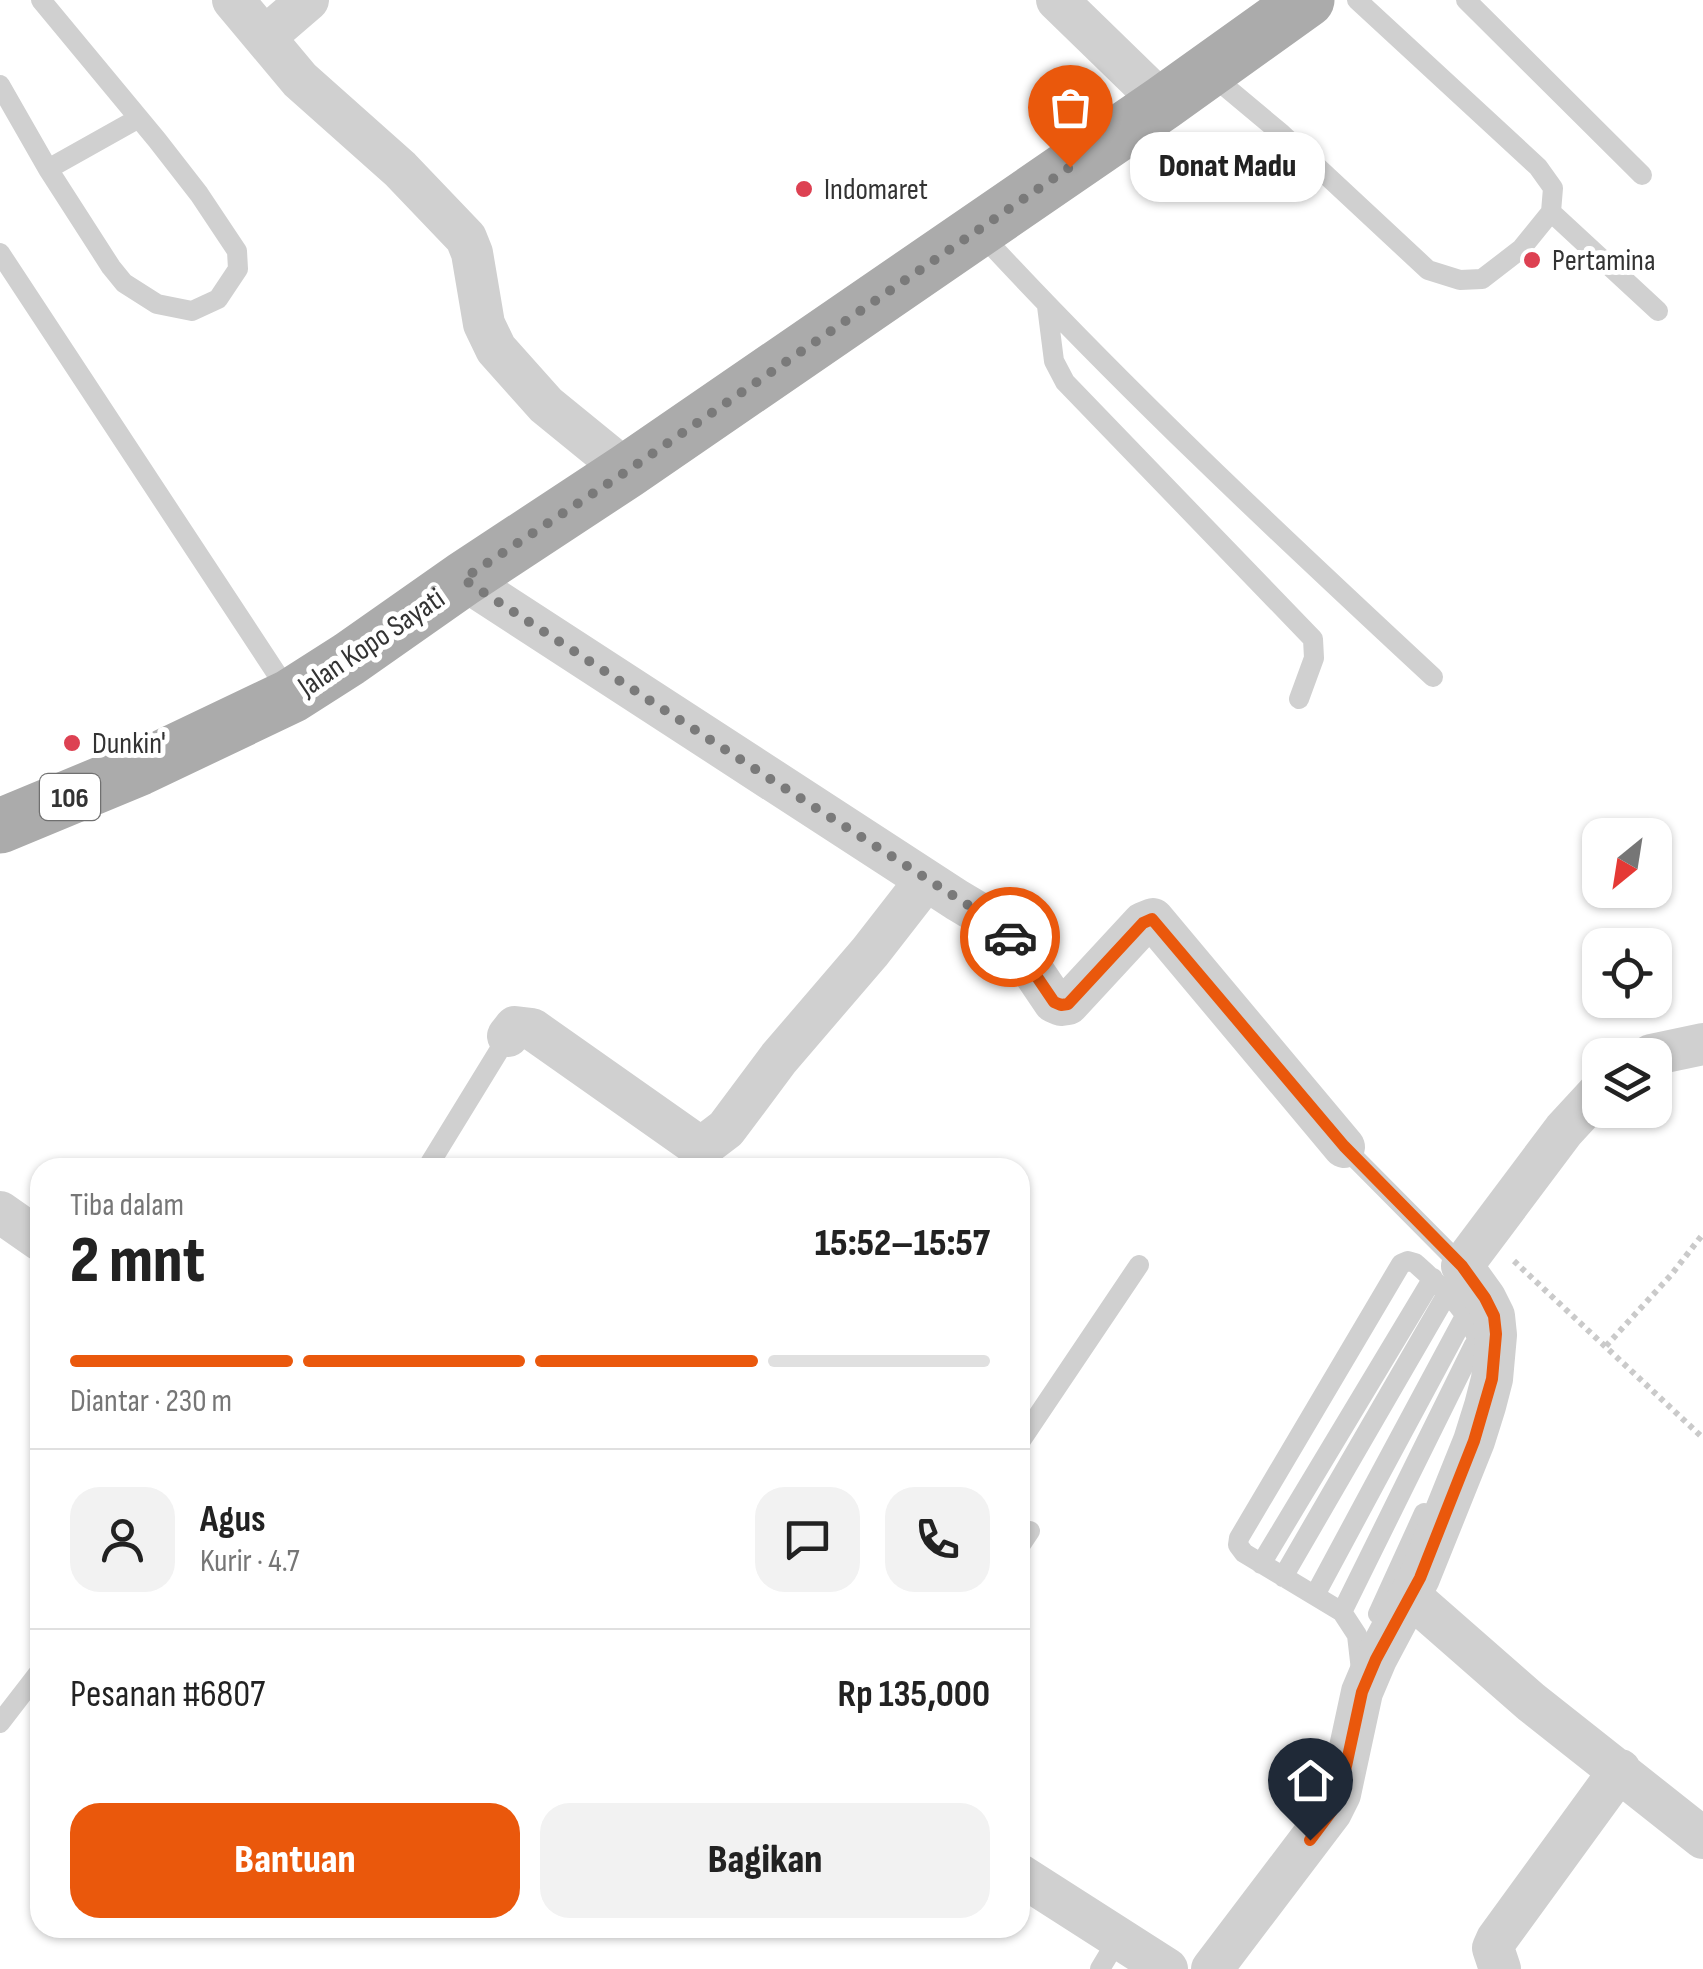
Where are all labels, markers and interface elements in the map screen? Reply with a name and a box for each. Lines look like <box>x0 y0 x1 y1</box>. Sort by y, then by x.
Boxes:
pin <box>1028 65 1113 168</box>
icon: bag <box>1043 80 1098 135</box>
callout: Donat Madu <box>1130 132 1325 202</box>
text: Donat Madu <box>1159 147 1296 186</box>
place label: Indomaret <box>824 172 928 208</box>
marker: Indomaret <box>793 178 815 200</box>
place label: Pertamina <box>1552 243 1655 279</box>
marker: Pertamina <box>1521 249 1543 271</box>
street label: Jalan Kopo Sayati <box>291 581 452 706</box>
place label: Dunkin' <box>92 726 166 762</box>
marker: Dunkin' <box>61 732 83 754</box>
road number: 106 <box>40 774 100 820</box>
north arrow <box>1582 818 1672 908</box>
map controls <box>1582 818 1672 1128</box>
courier <box>960 887 1060 987</box>
icon: car <box>983 910 1038 965</box>
button: locate <box>1582 928 1672 1018</box>
button: layers <box>1582 1038 1672 1128</box>
text: Tiba dalam <box>70 1186 184 1225</box>
text: 15:52–15:57 <box>815 1221 990 1266</box>
text: 2 mnt <box>70 1223 205 1301</box>
text: Diantar · 230 m <box>70 1382 232 1421</box>
button: person <box>70 1487 175 1592</box>
button: chat <box>755 1487 860 1592</box>
button: phone <box>885 1487 990 1592</box>
text: Agus <box>200 1497 266 1542</box>
text: Kurir · 4.7 <box>200 1542 300 1581</box>
text: Pesanan #6807 <box>70 1672 265 1717</box>
text: Rp 135,000 <box>838 1672 990 1717</box>
pin <box>1268 1738 1353 1841</box>
icon: home <box>1283 1753 1338 1808</box>
button: Bantuan <box>70 1803 520 1918</box>
button: Bagikan <box>540 1803 990 1918</box>

